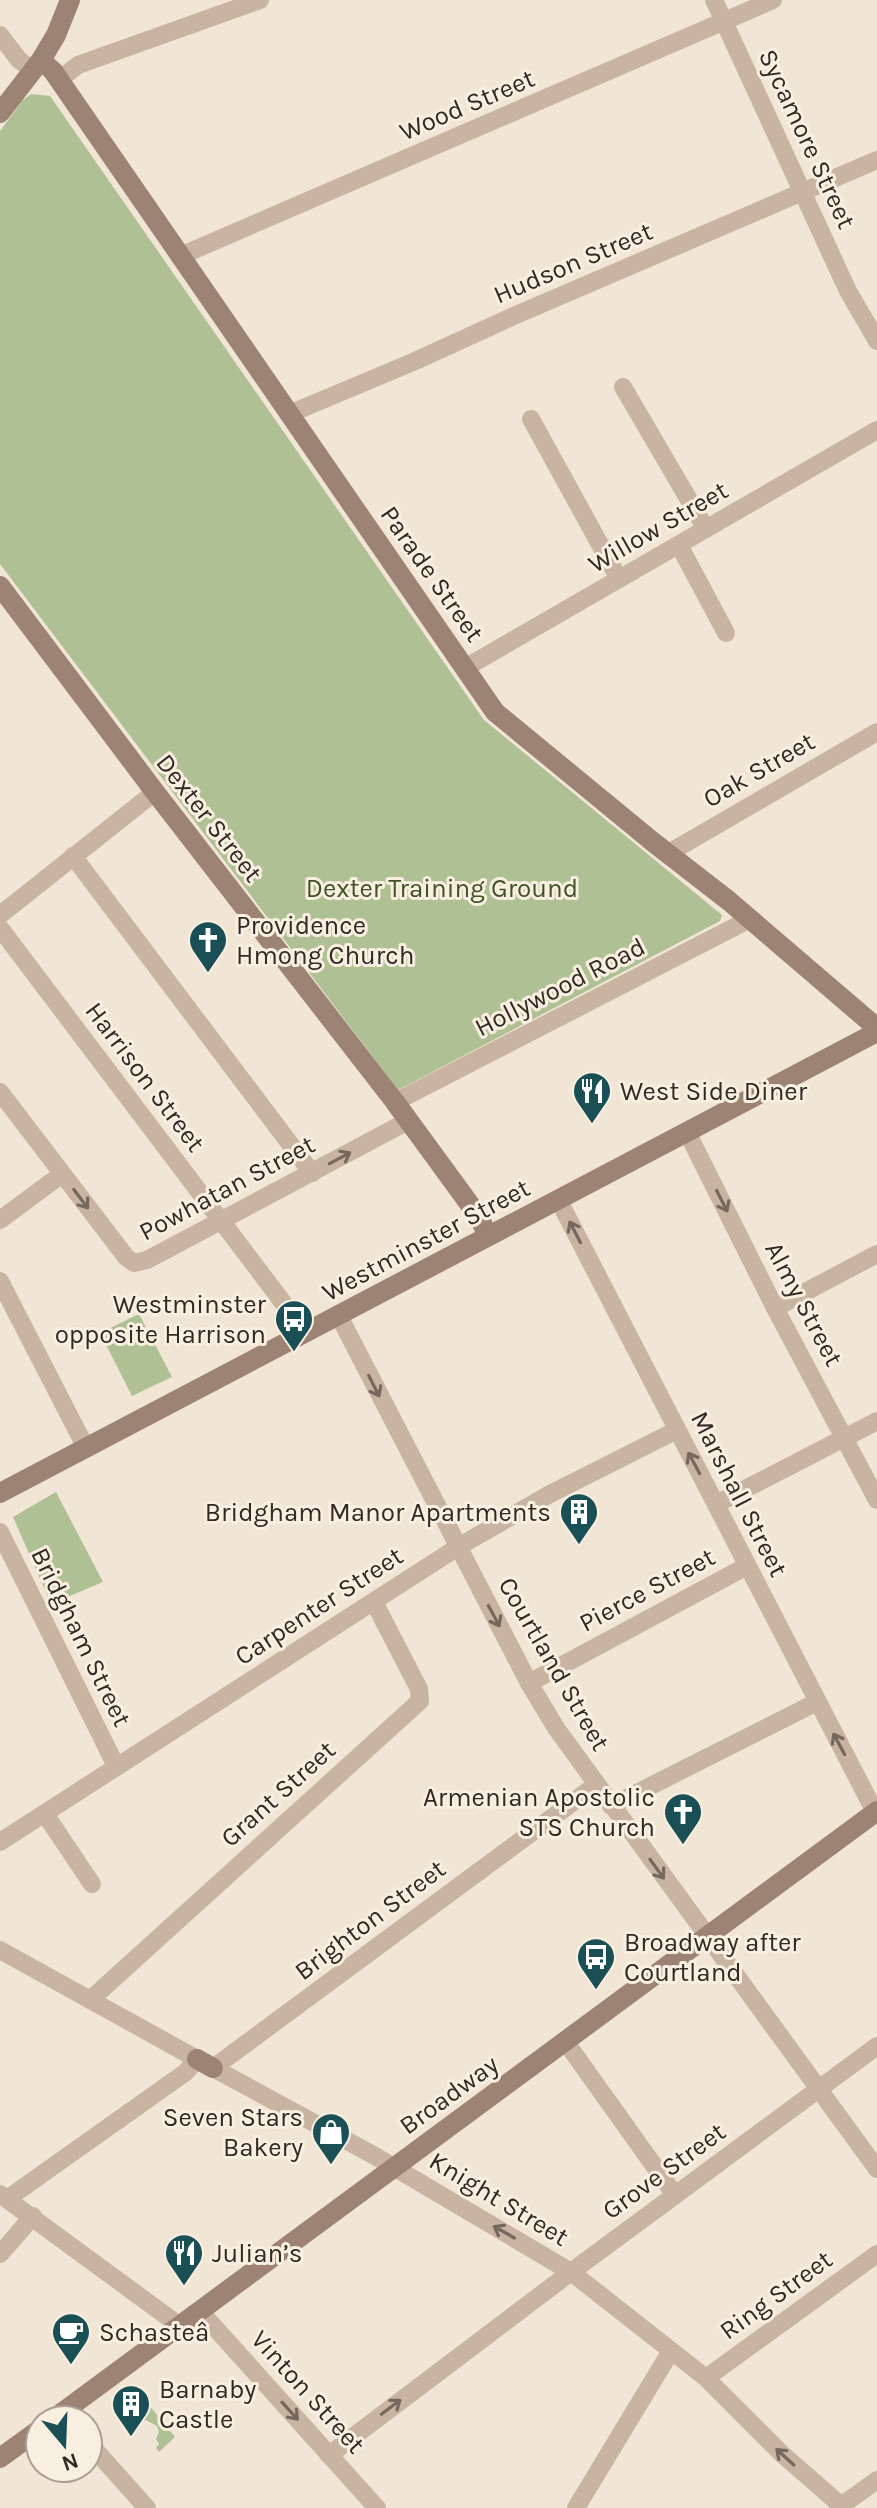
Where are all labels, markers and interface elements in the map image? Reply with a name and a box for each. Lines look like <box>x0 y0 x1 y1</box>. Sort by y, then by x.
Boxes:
street label: Sycamore Street <box>752 44 862 234</box>
street label: Wood Street <box>395 63 539 147</box>
street label: Hudson Street <box>489 216 657 310</box>
street label: Willow Street <box>583 474 734 579</box>
street label: Parade Street <box>374 500 490 648</box>
street label: Oak Street <box>698 726 820 814</box>
street label: Dexter Street <box>149 748 269 888</box>
park label: Dexter Training Ground <box>306 873 578 904</box>
place label: Providence Hmong Church <box>236 910 414 971</box>
church icon: Providence Hmong Church <box>187 919 229 974</box>
street label: Hollywood Road <box>470 931 650 1043</box>
street label: Harrison Street <box>79 996 211 1158</box>
restaurant icon: West Side Diner <box>571 1070 613 1125</box>
place label: West Side Diner <box>620 1076 808 1107</box>
street label: Powhatan Street <box>134 1128 320 1247</box>
one-way arrow <box>327 1149 351 1165</box>
street label: Westminster Street <box>317 1172 535 1308</box>
one-way arrow <box>73 1187 90 1209</box>
one-way arrow <box>715 1189 730 1213</box>
one-way arrow <box>567 1220 582 1244</box>
street label: Almy Street <box>758 1237 850 1372</box>
place label: Westminster opposite Harrison <box>55 1289 267 1350</box>
bus stop icon: Westminster opposite Harrison <box>273 1298 315 1353</box>
one-way arrow <box>367 1373 383 1397</box>
street label: Marshall Street <box>684 1406 794 1582</box>
one-way arrow <box>686 1451 702 1475</box>
building icon: Bridgham Manor Apartments <box>558 1491 600 1546</box>
place label: Bridgham Manor Apartments <box>205 1497 551 1528</box>
street label: Carpenter Street <box>229 1540 409 1672</box>
street label: Pierce Street <box>574 1541 720 1639</box>
street label: Bridgham Street <box>24 1542 138 1732</box>
street label: Courtland Street <box>492 1572 616 1757</box>
one-way arrow <box>487 1604 503 1628</box>
one-way arrow <box>830 1732 846 1756</box>
street label: Grant Street <box>214 1734 342 1854</box>
place label: Armenian Apostolic STS Church <box>423 1782 655 1843</box>
church icon: Armenian Apostolic STS Church <box>662 1791 704 1846</box>
street label: Brighton Street <box>288 1853 452 1987</box>
one-way arrow <box>648 1858 665 1879</box>
place label: Broadway after Courtland <box>624 1927 801 1988</box>
bus stop icon: Broadway after Courtland <box>575 1936 617 1991</box>
street label: Broadway <box>393 2049 505 2141</box>
place label: Seven Stars Bakery <box>163 2102 303 2163</box>
shop icon: Seven Stars Bakery <box>310 2111 352 2166</box>
street label: Grove Street <box>597 2116 732 2226</box>
street label: Knight Street <box>424 2145 574 2253</box>
one-way arrow <box>493 2224 516 2240</box>
restaurant icon: Julian’s <box>163 2232 205 2287</box>
place label: Julian’s <box>212 2238 302 2269</box>
street label: Ring Street <box>714 2244 839 2346</box>
cafe icon: Schasteâ <box>50 2311 92 2366</box>
place label: Schasteâ <box>99 2317 209 2348</box>
street label: Vinton Street <box>245 2324 372 2460</box>
place label: Barnaby Castle <box>159 2374 256 2435</box>
building icon: Barnaby Castle <box>110 2383 152 2438</box>
one-way arrow <box>380 2399 401 2416</box>
one-way arrow <box>280 2400 298 2420</box>
north arrow <box>24 2404 104 2484</box>
text: N <box>58 2447 82 2477</box>
one-way arrow <box>776 2448 796 2466</box>

